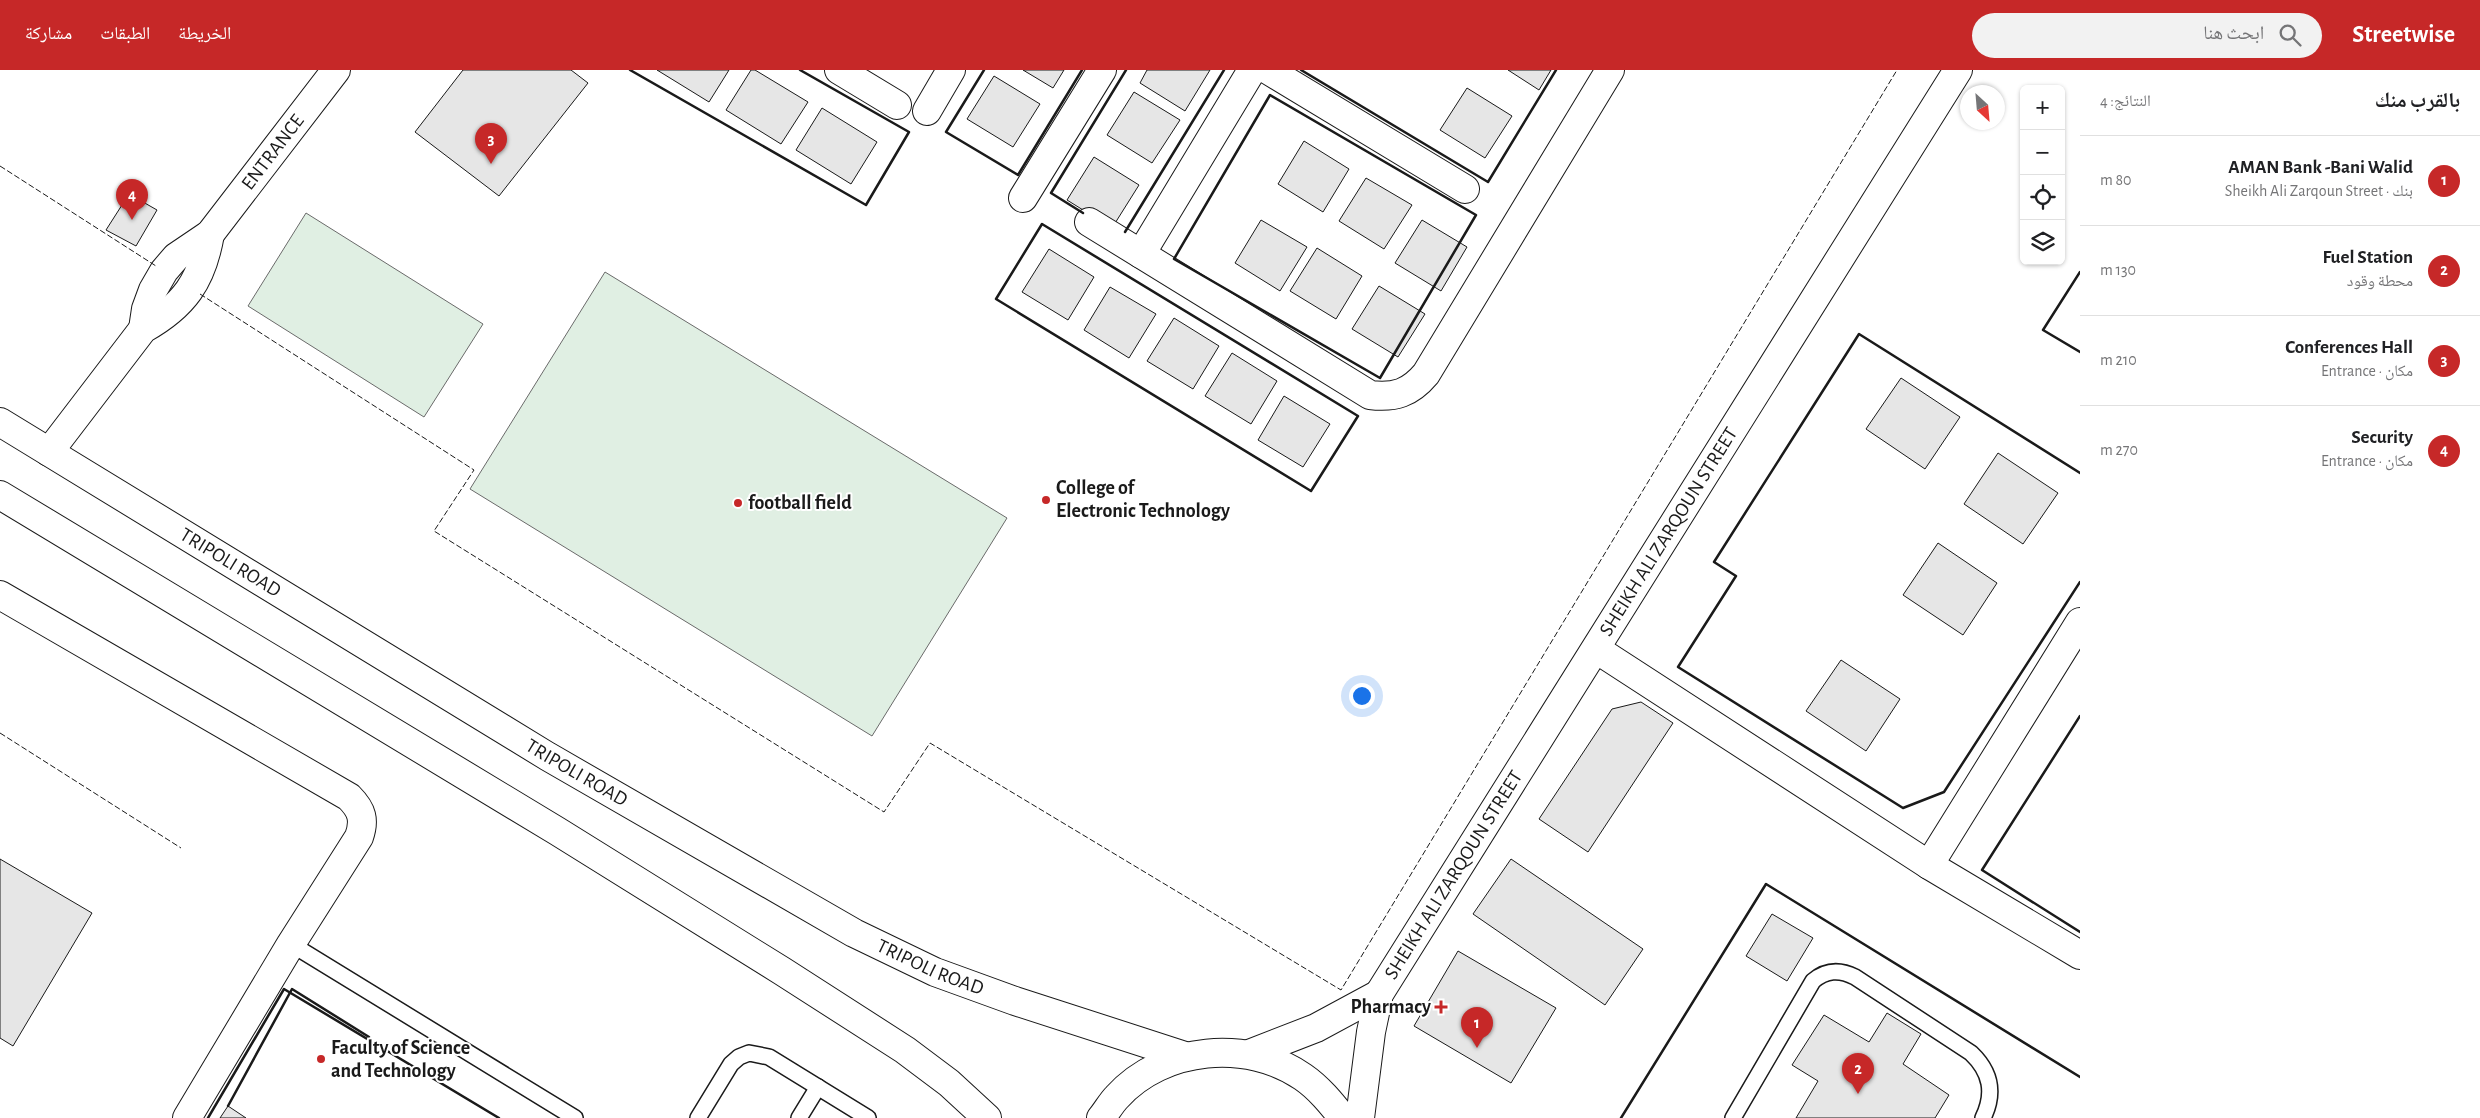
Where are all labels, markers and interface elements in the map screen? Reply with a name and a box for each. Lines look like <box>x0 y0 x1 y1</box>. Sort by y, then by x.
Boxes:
search box <box>1972 13 2322 58</box>
icon: search <box>2276 21 2304 49</box>
text: Streetwise <box>2352 23 2455 47</box>
text: ابحث هنا <box>2203 24 2264 43</box>
text: مشاركة <box>25 25 72 43</box>
text: الطبقات <box>100 25 150 43</box>
text: الخريطة <box>178 25 231 43</box>
north arrow <box>1960 85 2005 130</box>
map controls <box>2020 85 2065 265</box>
button: + <box>2020 85 2065 130</box>
text: بالقرب منك <box>2375 90 2460 111</box>
text: النتائج: 4 <box>2100 93 2151 109</box>
street label: ENTRANCE <box>238 111 308 194</box>
pin: 3 <box>475 123 507 164</box>
button: − <box>2020 130 2065 175</box>
text: AMAN Bank -Bani Walid <box>2228 158 2413 177</box>
text: 80 m <box>2100 172 2132 188</box>
text: 1 <box>2441 172 2447 188</box>
button: locate <box>2020 175 2065 220</box>
pin: 4 <box>116 179 148 220</box>
text: بنك · Sheikh Ali Zarqoun Street <box>2225 183 2413 199</box>
button: layers <box>2020 220 2065 265</box>
text: Fuel Station <box>2323 248 2413 267</box>
text: 130 m <box>2100 262 2136 278</box>
text: 2 <box>2440 262 2448 278</box>
text: محطة وقود <box>2347 273 2413 289</box>
text: Conferences Hall <box>2285 338 2413 357</box>
text: 210 m <box>2100 352 2137 368</box>
text: 3 <box>2441 352 2447 368</box>
text: مكان · Entrance <box>2321 363 2413 379</box>
street label: SHEIKH ALI ZARQOUN STREET <box>1596 424 1741 640</box>
text: Security <box>2351 428 2413 447</box>
text: 270 m <box>2100 442 2138 458</box>
text: 4 <box>2440 442 2448 458</box>
text: مكان · Entrance <box>2321 453 2413 469</box>
place label: College of Electronic Technology <box>1056 478 1230 521</box>
place label: football field <box>748 493 852 513</box>
marker: College of Electronic Technology <box>1040 494 1052 506</box>
marker: football field <box>732 497 744 509</box>
street label: TRIPOLI ROAD <box>176 524 284 601</box>
your location <box>1349 683 1375 709</box>
street label: TRIPOLI ROAD <box>522 735 631 810</box>
street label: SHEIKH ALI ZARQOUN STREET <box>1381 767 1526 983</box>
street label: TRIPOLI ROAD <box>874 936 986 999</box>
place label: Pharmacy <box>1350 997 1431 1017</box>
marker: Pharmacy <box>1435 1001 1447 1013</box>
pin: 1 <box>1461 1007 1493 1048</box>
place label: Faculty of Science and Technology <box>331 1038 470 1081</box>
marker: Faculty of Science and Technology <box>315 1053 327 1065</box>
pin: 2 <box>1842 1053 1874 1094</box>

